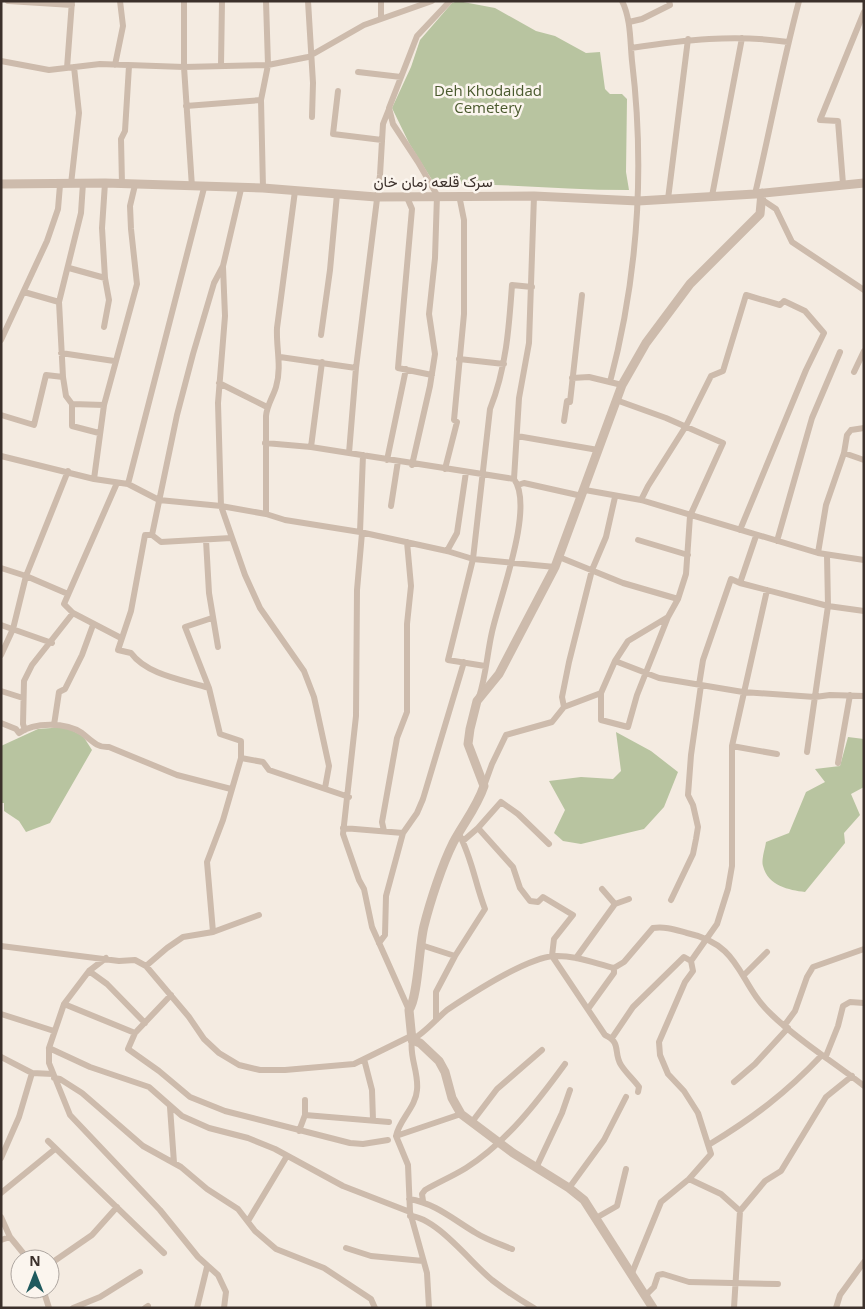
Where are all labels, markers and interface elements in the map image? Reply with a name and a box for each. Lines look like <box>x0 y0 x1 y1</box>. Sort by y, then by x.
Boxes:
park label: Deh Khodaidad Cemetery <box>434 80 542 117</box>
street label: سرک قلعه زمان خان <box>373 171 493 191</box>
north arrow <box>10 1249 60 1299</box>
text: N <box>29 1251 41 1270</box>

